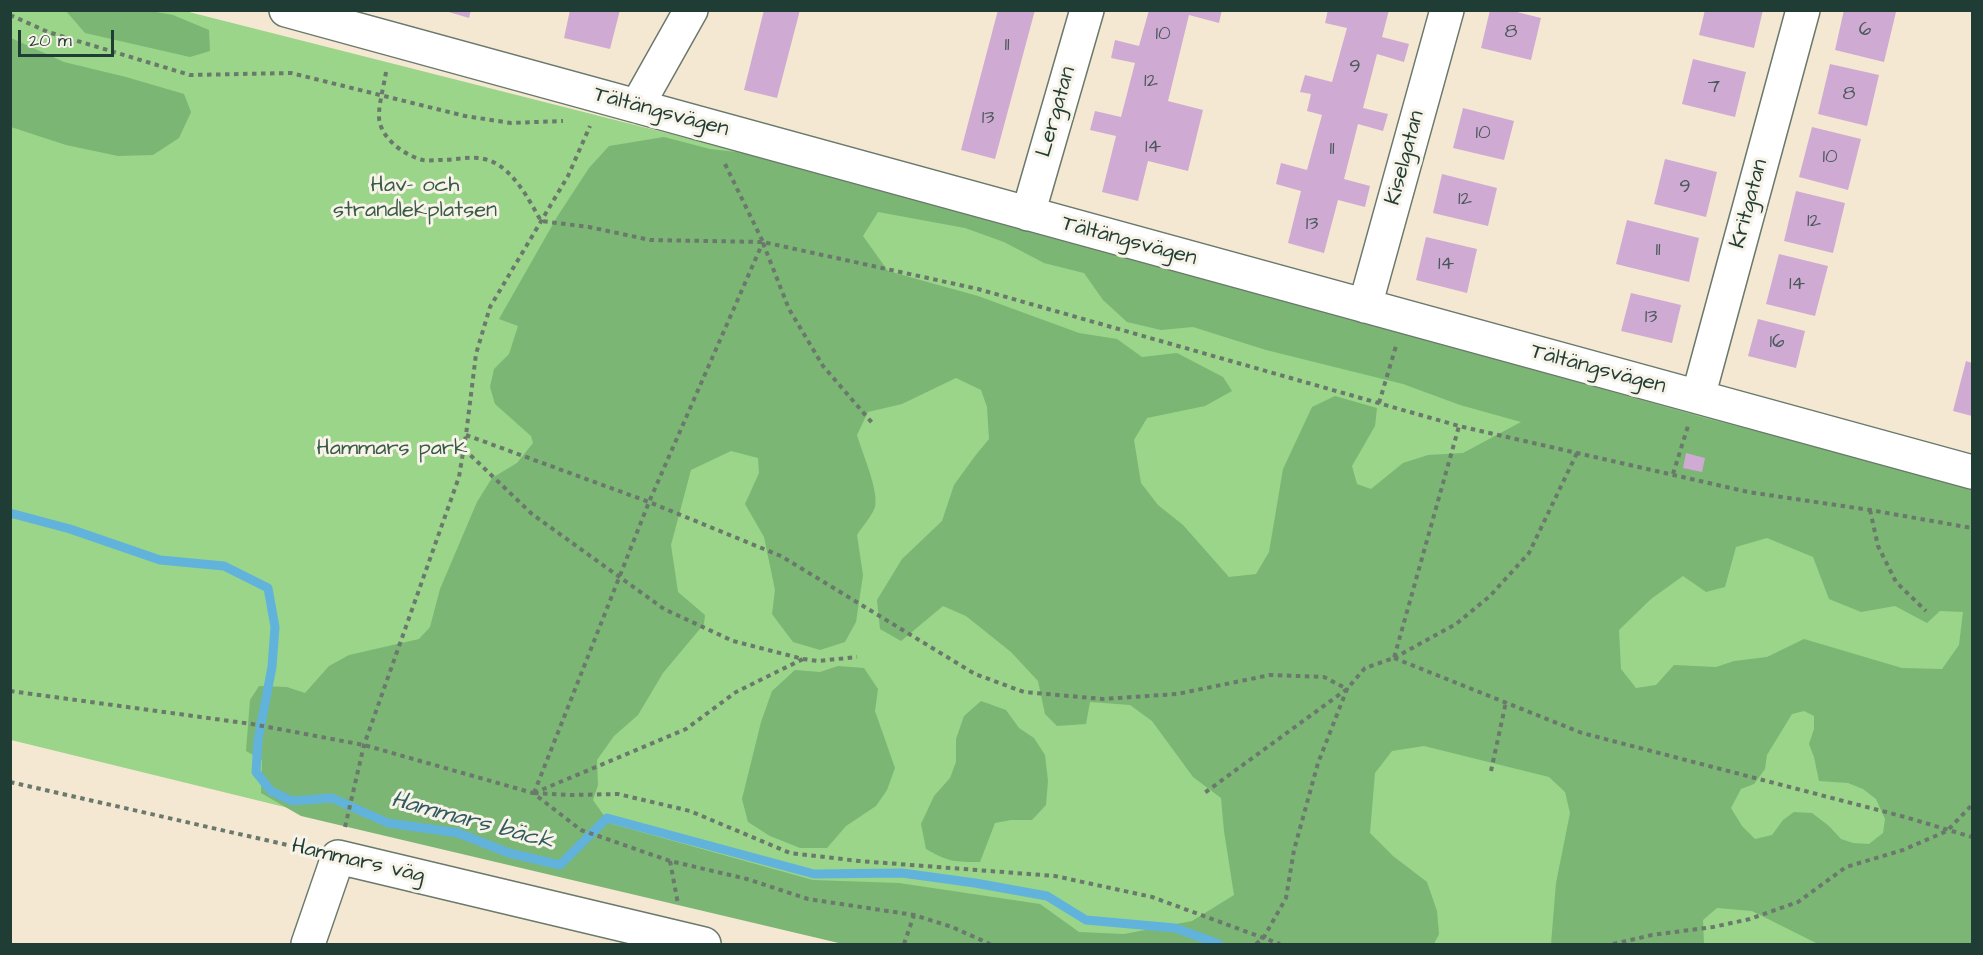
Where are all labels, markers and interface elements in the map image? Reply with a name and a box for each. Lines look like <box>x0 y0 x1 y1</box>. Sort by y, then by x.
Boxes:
scale bar <box>21 18 117 56</box>
house number: 6 <box>1859 19 1871 43</box>
house number: 8 <box>1505 21 1517 45</box>
house number: 10 <box>1155 23 1171 47</box>
text: 20 m <box>29 28 72 53</box>
house number: 11 <box>1004 34 1010 58</box>
house number: 9 <box>1349 56 1361 80</box>
street label: Lergatan <box>1032 64 1082 160</box>
house number: 12 <box>1144 70 1158 94</box>
house number: 7 <box>1708 76 1720 100</box>
street label: Tältängsvägen <box>591 82 731 144</box>
house number: 8 <box>1843 83 1855 107</box>
house number: 13 <box>982 107 994 131</box>
street label: Kiselgatan <box>1381 108 1431 208</box>
house number: 10 <box>1475 122 1491 146</box>
house number: 14 <box>1145 136 1161 160</box>
house number: 11 <box>1329 138 1335 162</box>
house number: 10 <box>1822 146 1838 170</box>
street label: Kritgatan <box>1725 156 1775 252</box>
park label: Hav- och strandlekplatsen <box>333 173 497 224</box>
house number: 9 <box>1679 176 1691 200</box>
house number: 12 <box>1458 188 1472 212</box>
house number: 12 <box>1807 210 1821 234</box>
street label: Tältängsvägen <box>1059 211 1199 273</box>
house number: 13 <box>1306 213 1318 237</box>
house number: 11 <box>1655 239 1661 263</box>
house number: 14 <box>1438 253 1454 277</box>
house number: 14 <box>1789 273 1805 297</box>
house number: 13 <box>1645 306 1657 330</box>
house number: 16 <box>1769 331 1785 355</box>
street label: Tältängsvägen <box>1528 339 1668 401</box>
park label: Hammars park <box>316 436 468 462</box>
water label: Hammars bäck <box>388 787 556 857</box>
street label: Hammars väg <box>289 834 427 890</box>

